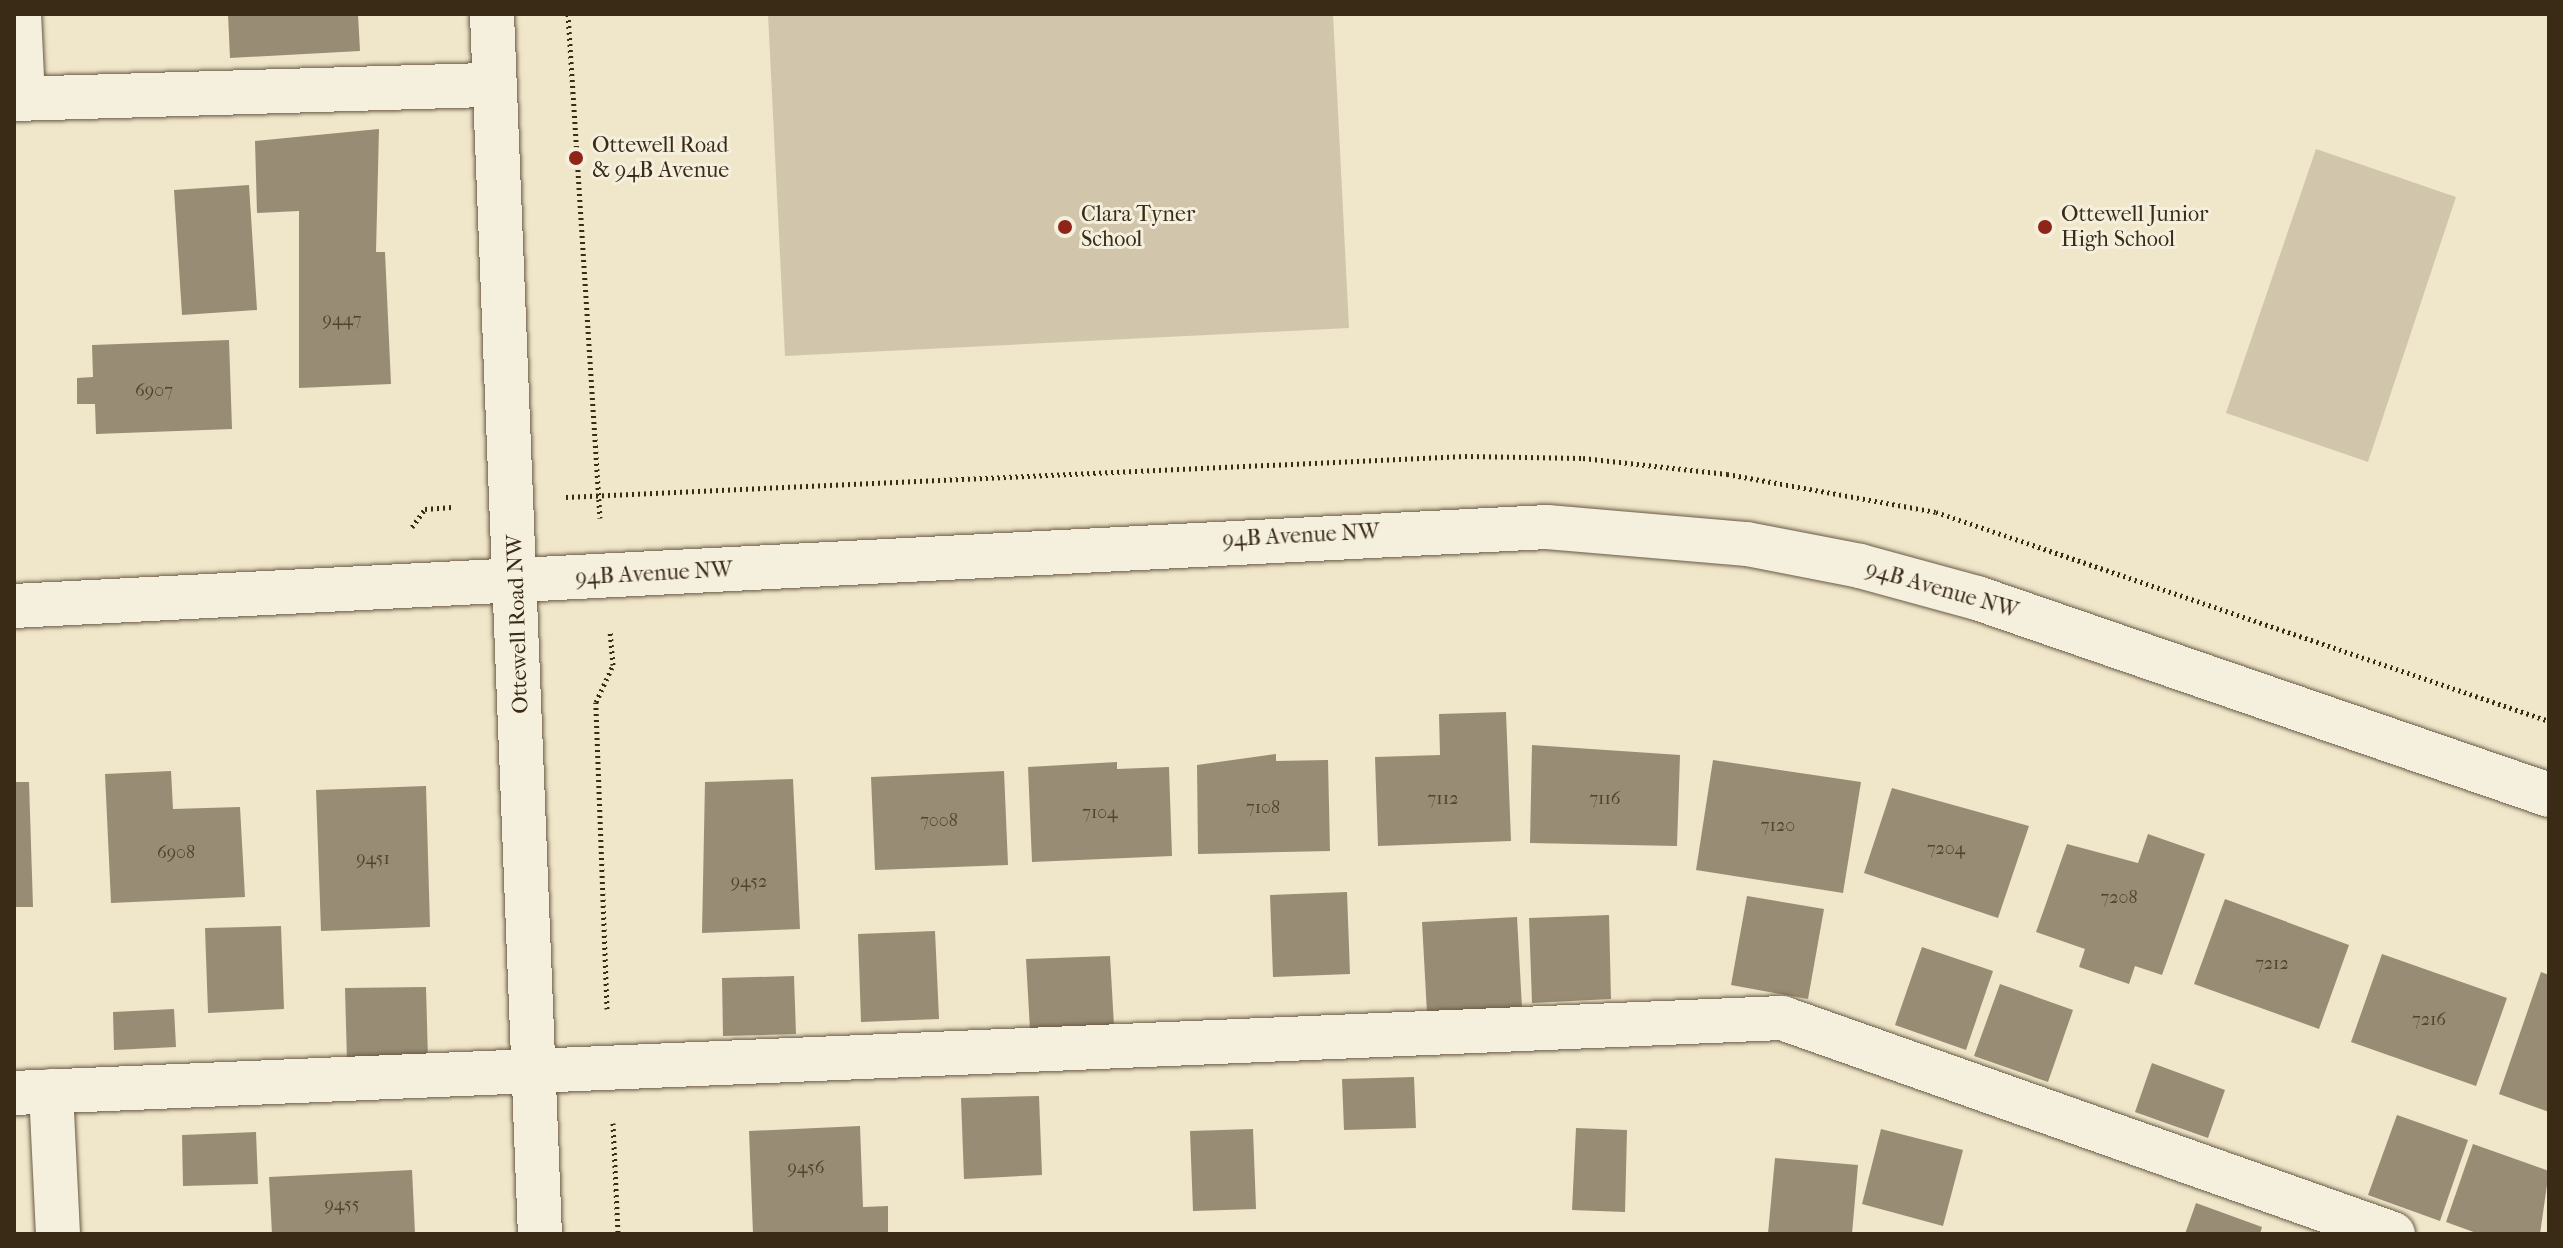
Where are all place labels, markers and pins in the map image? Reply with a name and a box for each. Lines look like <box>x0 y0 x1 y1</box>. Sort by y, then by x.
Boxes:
place label: Ottewell Road & 94B Avenue <box>592 132 729 184</box>
marker: Ottewell Road & 94B Avenue <box>567 149 585 167</box>
place label: Clara Tyner School <box>1081 201 1195 252</box>
place label: Ottewell Junior High School <box>2061 201 2208 252</box>
marker: Clara Tyner School <box>1056 218 1074 236</box>
marker: Ottewell Junior High School <box>2036 218 2054 236</box>

